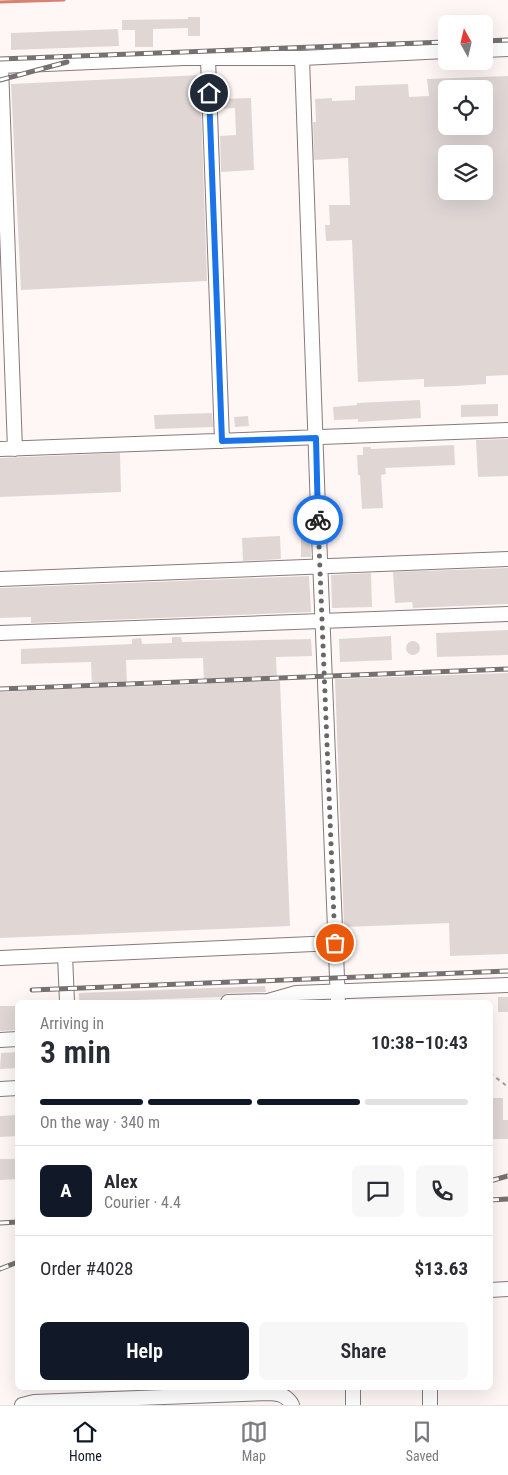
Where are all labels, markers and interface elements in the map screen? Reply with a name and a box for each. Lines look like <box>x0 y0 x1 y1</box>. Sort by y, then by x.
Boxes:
north arrow <box>438 15 492 70</box>
map controls <box>438 15 493 200</box>
pin <box>188 72 230 114</box>
icon: home <box>195 79 223 107</box>
button: locate <box>438 80 493 135</box>
button: layers <box>438 145 493 200</box>
courier <box>293 495 343 545</box>
icon: bike <box>304 506 332 534</box>
pin <box>314 922 356 964</box>
icon: bag <box>321 929 349 957</box>
text: Arriving in <box>40 1014 104 1033</box>
text: 10:38–10:43 <box>371 1031 468 1054</box>
text: 3 min <box>40 1033 111 1071</box>
text: On the way · 340 m <box>40 1113 160 1132</box>
button: chat <box>352 1165 404 1217</box>
button: phone <box>416 1165 468 1217</box>
text: Alex <box>104 1170 138 1193</box>
text: A <box>60 1179 72 1202</box>
text: Courier · 4.4 <box>104 1193 181 1212</box>
text: Order #4028 <box>40 1257 133 1280</box>
text: $13.63 <box>414 1257 468 1280</box>
button: Help <box>40 1322 249 1380</box>
button: Share <box>259 1322 468 1380</box>
tab: Home <box>69 1418 102 1464</box>
tab: Map <box>240 1418 268 1464</box>
tab: Saved <box>406 1418 439 1464</box>

